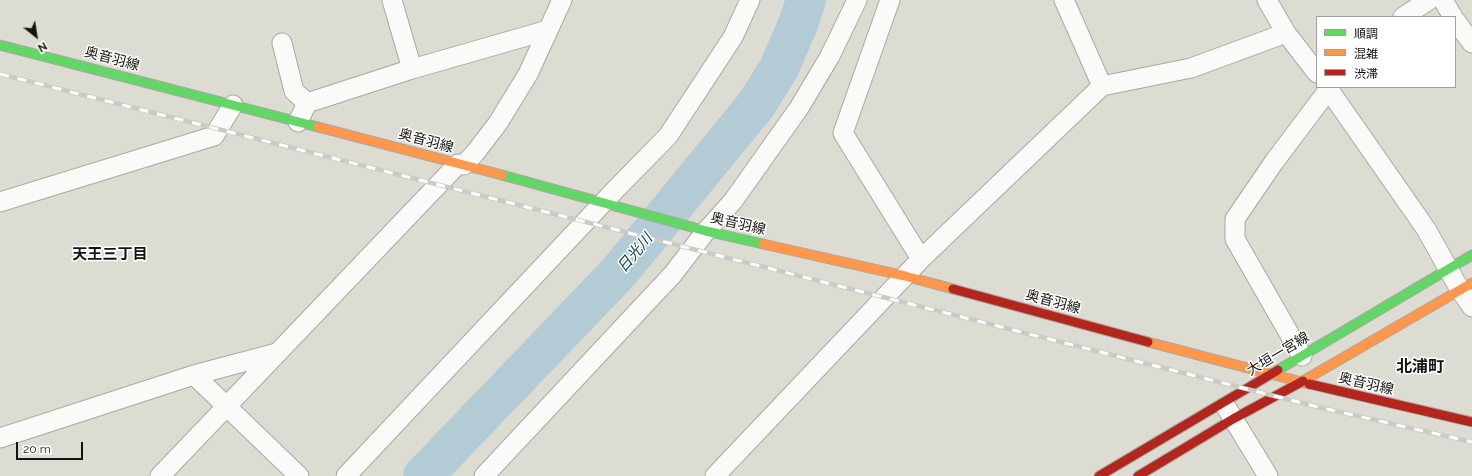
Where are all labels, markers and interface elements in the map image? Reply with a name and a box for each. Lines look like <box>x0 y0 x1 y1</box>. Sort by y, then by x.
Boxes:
north arrow <box>16 16 56 56</box>
legend <box>1316 16 1456 88</box>
text: 順調 <box>1354 27 1378 41</box>
text: N <box>35 39 49 55</box>
street label: 奥音羽線 <box>83 44 141 74</box>
text: 混雑 <box>1354 47 1378 61</box>
text: 渋滞 <box>1354 67 1378 81</box>
street label: 奥音羽線 <box>397 126 455 156</box>
street label: 奥音羽線 <box>709 210 767 238</box>
water label: 日光川 <box>614 230 656 276</box>
district label: 天王三丁目 <box>73 245 147 263</box>
street label: 奥音羽線 <box>1024 287 1082 317</box>
street label: 大垣一宮線 <box>1244 329 1312 379</box>
district label: 北浦町 <box>1396 357 1444 377</box>
street label: 奥音羽線 <box>1337 370 1395 398</box>
scale bar <box>18 434 85 460</box>
text: 20 m <box>23 442 51 456</box>

